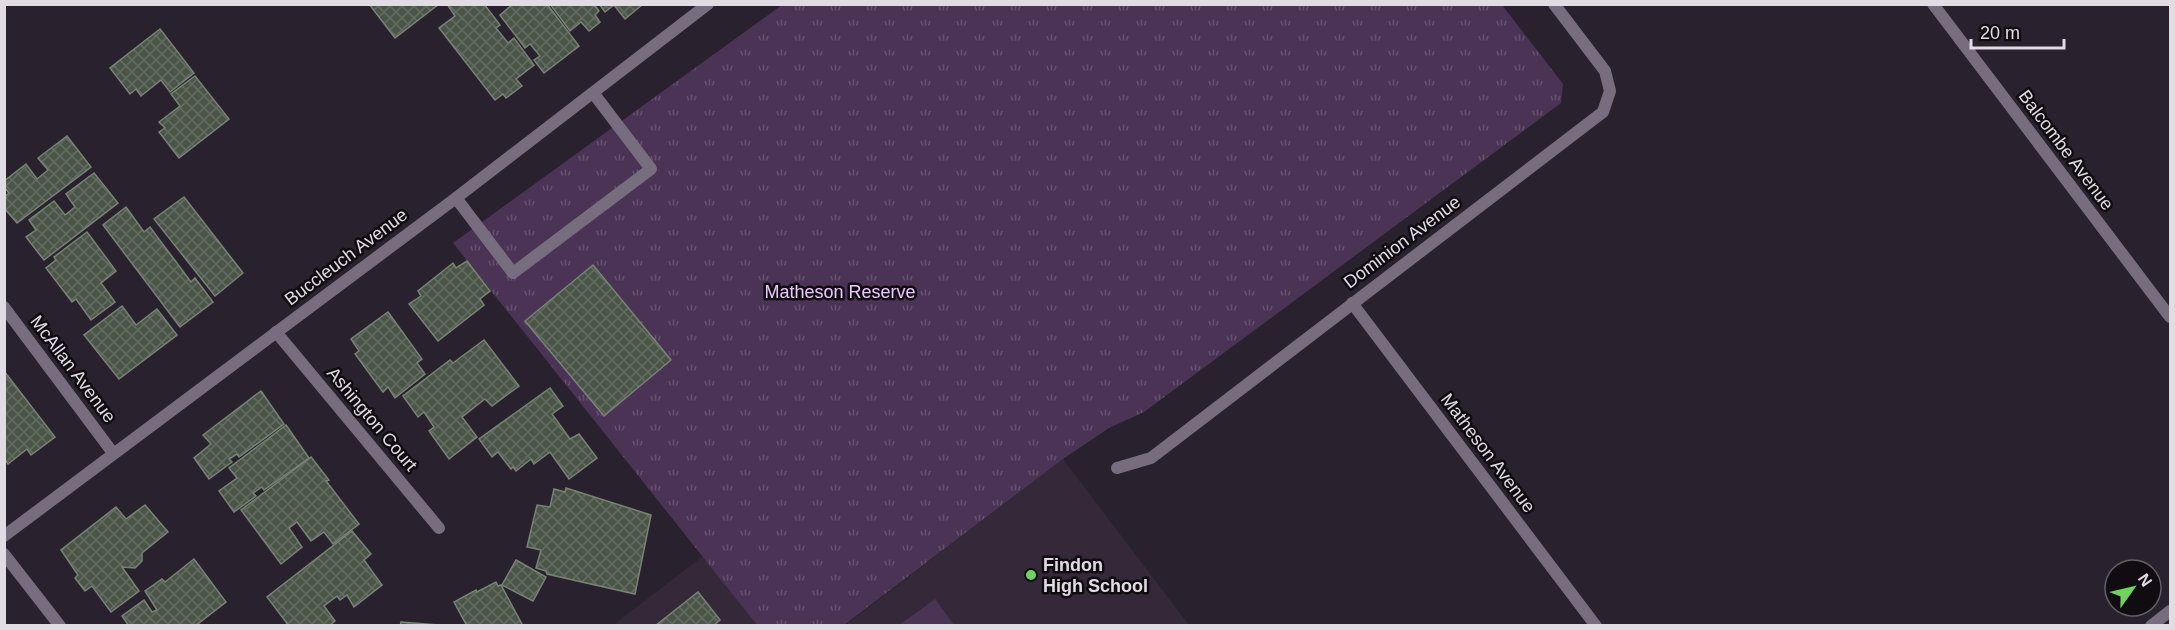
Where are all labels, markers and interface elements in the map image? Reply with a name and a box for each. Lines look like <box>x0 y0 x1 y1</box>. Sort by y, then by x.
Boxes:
scale bar <box>1971 12 2064 50</box>
text: 20 m <box>1980 23 2020 43</box>
street label: Balcombe Avenue <box>2014 86 2118 214</box>
street label: Dominion Avenue <box>1340 192 1464 292</box>
street label: Buccleuch Avenue <box>281 205 411 309</box>
park label: Matheson Reserve <box>764 282 916 302</box>
street label: McAllan Avenue <box>26 312 120 426</box>
street label: Ashington Court <box>323 363 421 475</box>
street label: Matheson Avenue <box>1437 390 1539 516</box>
place label: Findon High School <box>1043 555 1148 596</box>
north arrow <box>2103 558 2163 618</box>
marker: Findon High School <box>1024 568 1038 582</box>
text: N <box>2135 570 2155 589</box>

